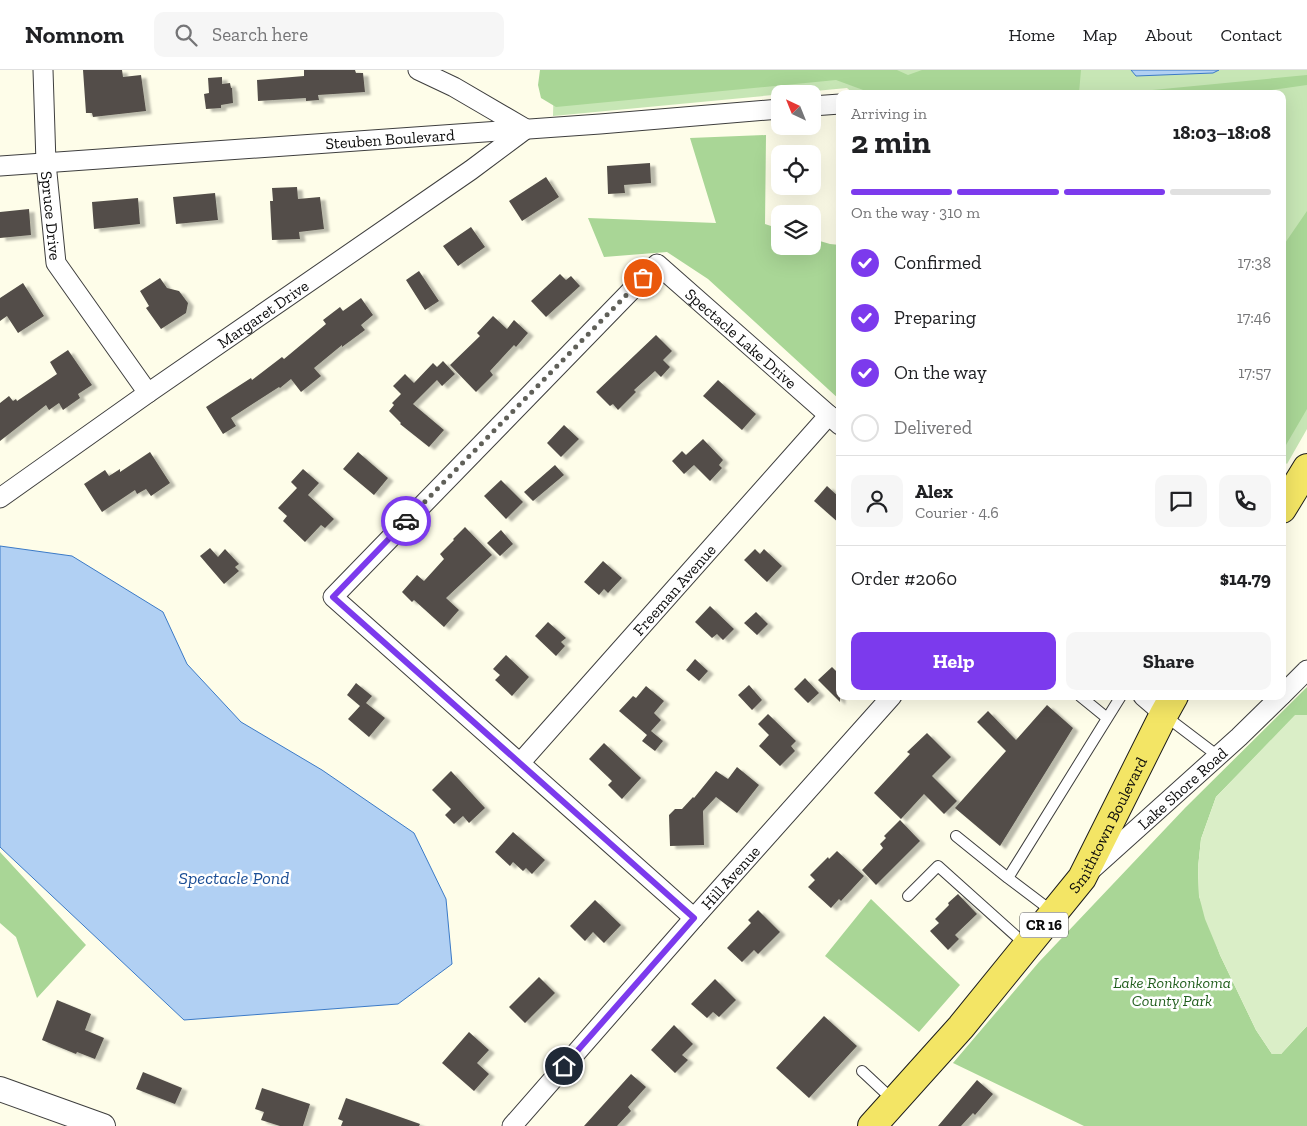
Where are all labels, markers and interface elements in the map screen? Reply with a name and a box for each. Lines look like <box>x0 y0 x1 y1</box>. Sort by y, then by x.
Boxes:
search box <box>154 12 504 57</box>
text: Nomnom <box>25 20 124 49</box>
icon: search <box>172 21 200 49</box>
text: Search here <box>212 23 308 46</box>
text: Home <box>1008 24 1055 46</box>
text: Map <box>1083 24 1117 46</box>
text: About <box>1145 24 1192 46</box>
text: Contact <box>1220 24 1282 46</box>
north arrow <box>771 85 821 135</box>
map controls <box>771 85 821 255</box>
text: Arriving in <box>851 104 927 123</box>
text: 18:03–18:08 <box>1173 121 1271 144</box>
text: 2 min <box>851 123 931 161</box>
street label: Steuben Boulevard <box>325 125 456 153</box>
button: locate <box>771 145 821 195</box>
street label: Spruce Drive <box>37 170 65 261</box>
text: On the way · 310 m <box>851 203 980 222</box>
button: layers <box>771 205 821 255</box>
icon: check <box>851 249 879 277</box>
text: Confirmed <box>894 251 981 274</box>
text: 17:38 <box>1238 253 1271 272</box>
pin <box>622 257 664 299</box>
icon: bag <box>629 264 657 292</box>
street label: Margaret Drive <box>214 276 312 352</box>
street label: Spectacle Lake Drive <box>682 284 801 392</box>
icon: check <box>851 304 879 332</box>
text: Preparing <box>894 306 976 329</box>
text: 17:46 <box>1237 308 1271 327</box>
icon: check <box>851 359 879 387</box>
text: On the way <box>894 361 987 384</box>
text: 17:57 <box>1238 363 1271 382</box>
text: Delivered <box>894 416 972 439</box>
button: person <box>851 475 903 527</box>
button: chat <box>1155 475 1207 527</box>
button: phone <box>1219 475 1271 527</box>
text: Alex <box>915 480 953 503</box>
courier <box>381 496 431 546</box>
text: Courier · 4.6 <box>915 503 999 522</box>
icon: car <box>392 507 420 535</box>
street label: Freeman Avenue <box>629 540 719 639</box>
text: Order #2060 <box>851 567 957 590</box>
text: $14.79 <box>1220 567 1271 590</box>
button: Help <box>851 632 1056 690</box>
button: Share <box>1066 632 1271 690</box>
street label: Lake Shore Road <box>1134 743 1231 833</box>
street label: Smithtown Boulevard <box>1064 754 1151 897</box>
street label: Hill Avenue <box>697 841 764 913</box>
water label: Spectacle Pond <box>179 867 289 889</box>
road number: CR 16 <box>1020 912 1068 938</box>
park label: Lake Ronkonkoma County Park <box>1113 973 1231 1010</box>
pin <box>543 1045 585 1087</box>
icon: home <box>550 1052 578 1080</box>

